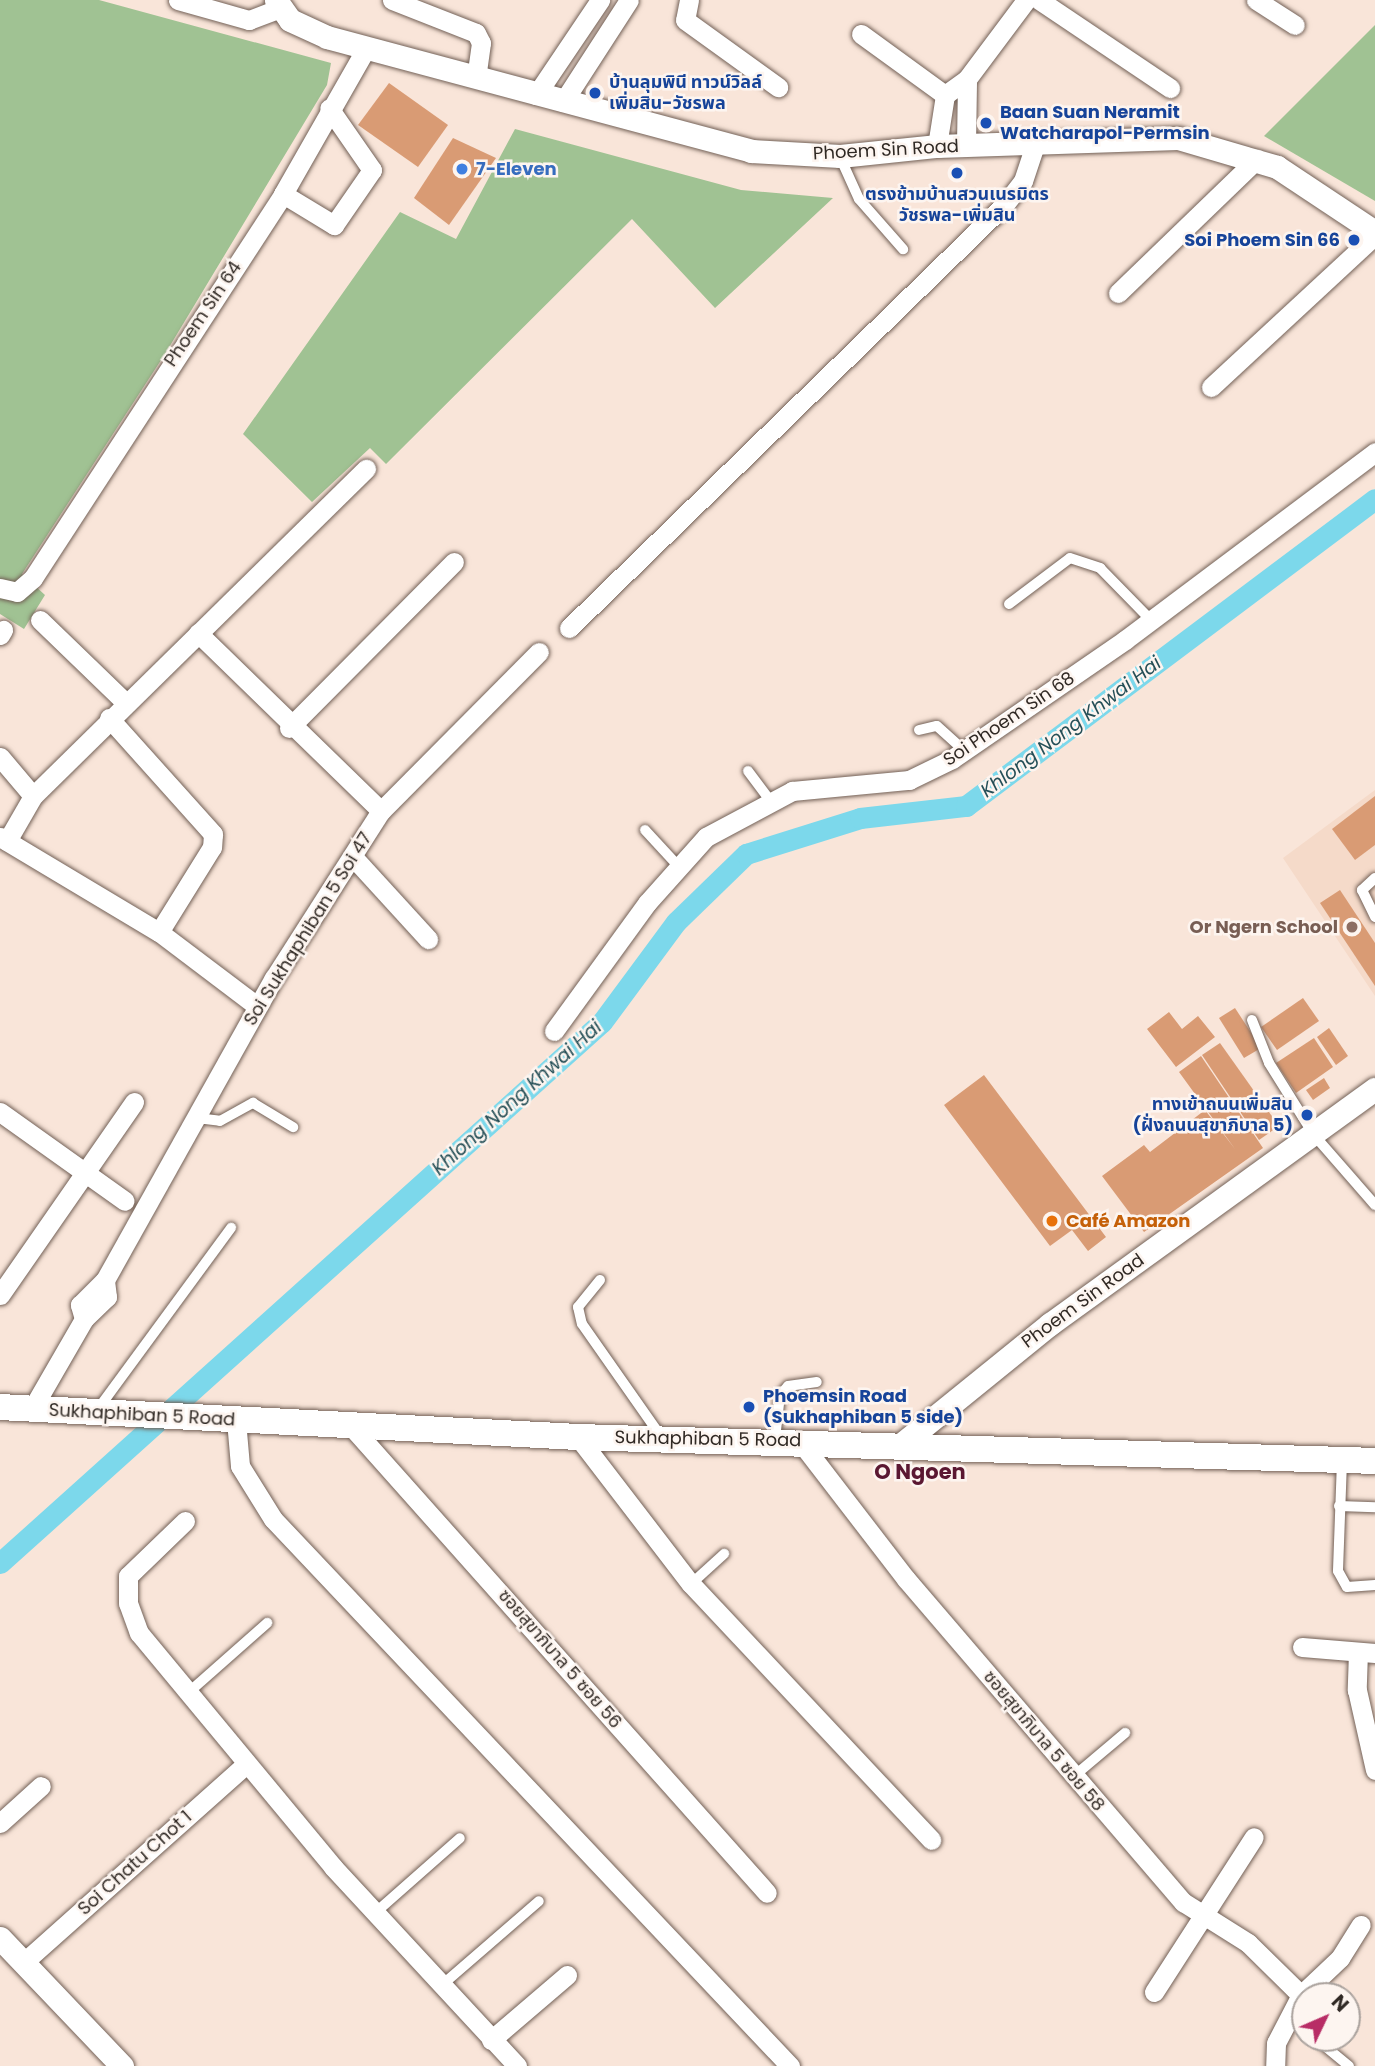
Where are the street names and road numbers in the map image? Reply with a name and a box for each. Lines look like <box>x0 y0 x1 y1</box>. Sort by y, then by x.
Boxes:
street label: Phoem Sin Road <box>812 135 960 165</box>
street label: Phoem Sin 64 <box>160 257 246 371</box>
street label: Soi Phoem Sin 68 <box>939 667 1079 771</box>
street label: Soi Sukhaphiban 5 Soi 47 <box>240 828 376 1030</box>
street label: Phoem Sin Road <box>1018 1249 1148 1353</box>
street label: Sukhaphiban 5 Road <box>48 1399 236 1431</box>
street label: Sukhaphiban 5 Road <box>614 1427 802 1451</box>
street label: ซอยสุขาภิบาล 5 ซอย 56 <box>494 1585 626 1733</box>
street label: ซอยสุขาภิบาล 5 ซอย 58 <box>979 1666 1109 1816</box>
street label: Soi Chatu Chot 1 <box>74 1806 196 1920</box>

